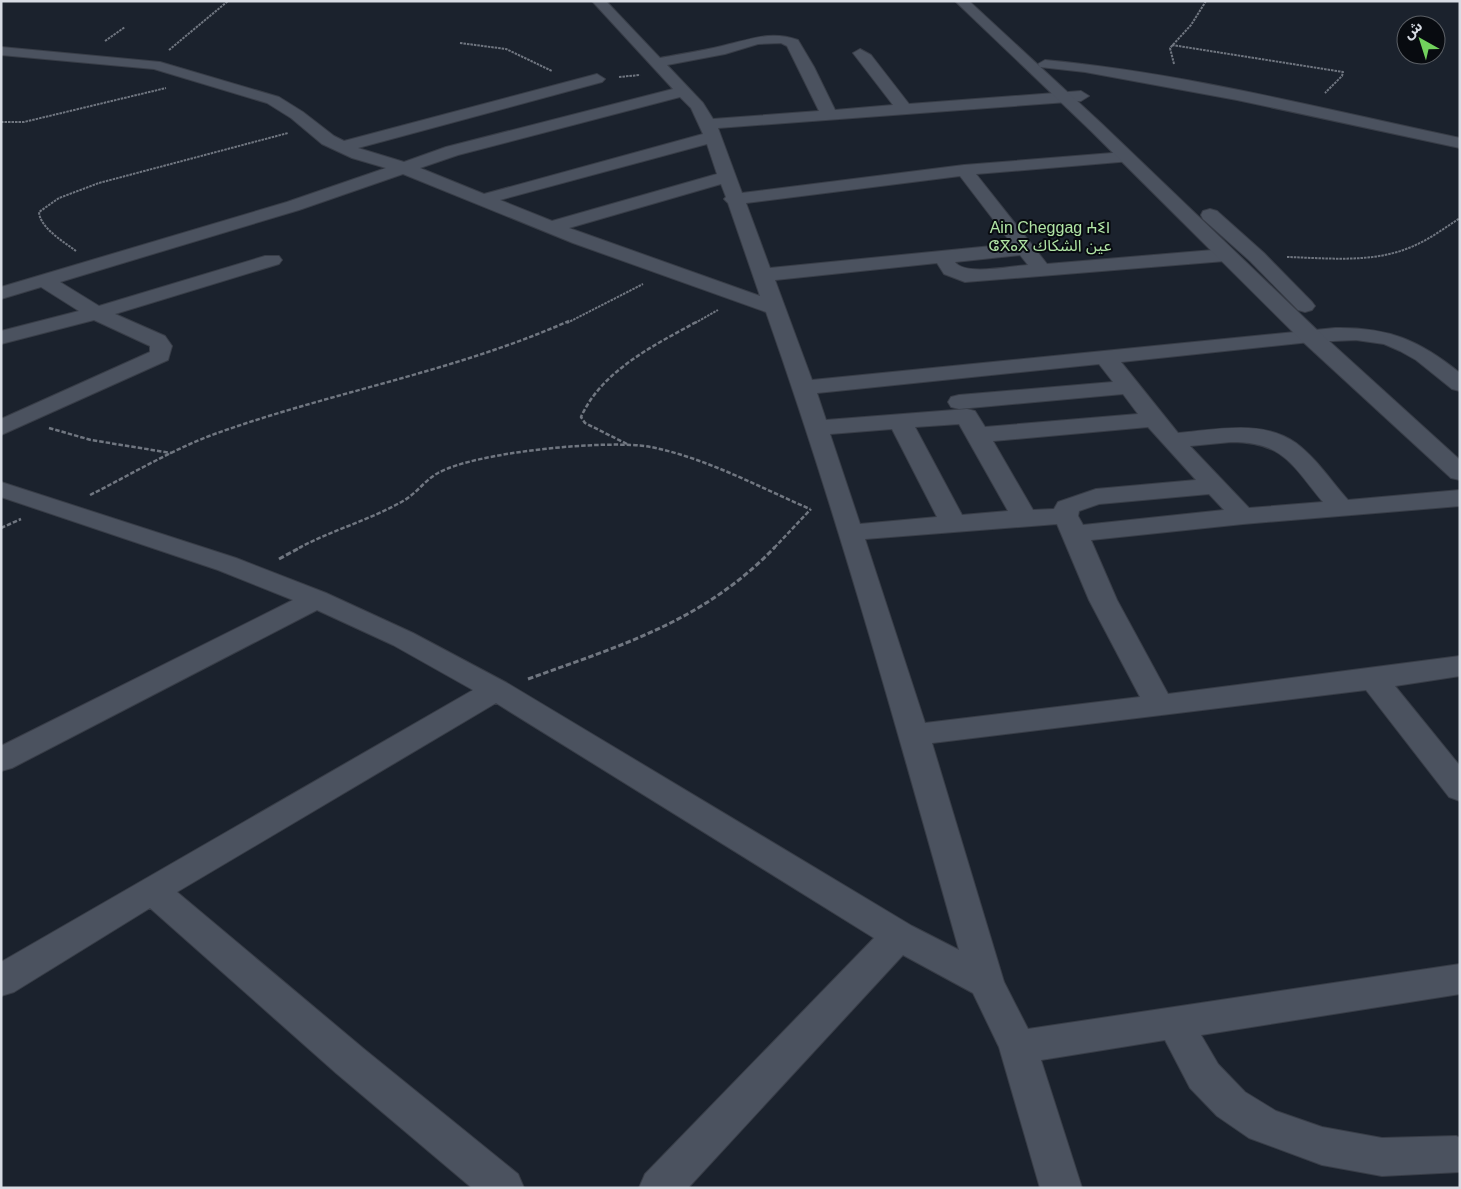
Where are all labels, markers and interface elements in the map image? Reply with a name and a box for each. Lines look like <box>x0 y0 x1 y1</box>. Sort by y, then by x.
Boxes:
north arrow <box>1396 15 1446 65</box>
text: ش <box>1400 18 1425 42</box>
district label: Ain Cheggag ⵄⵉⵏ ⵛⴳⴰⴳ عين الشكاك <box>988 219 1112 255</box>

